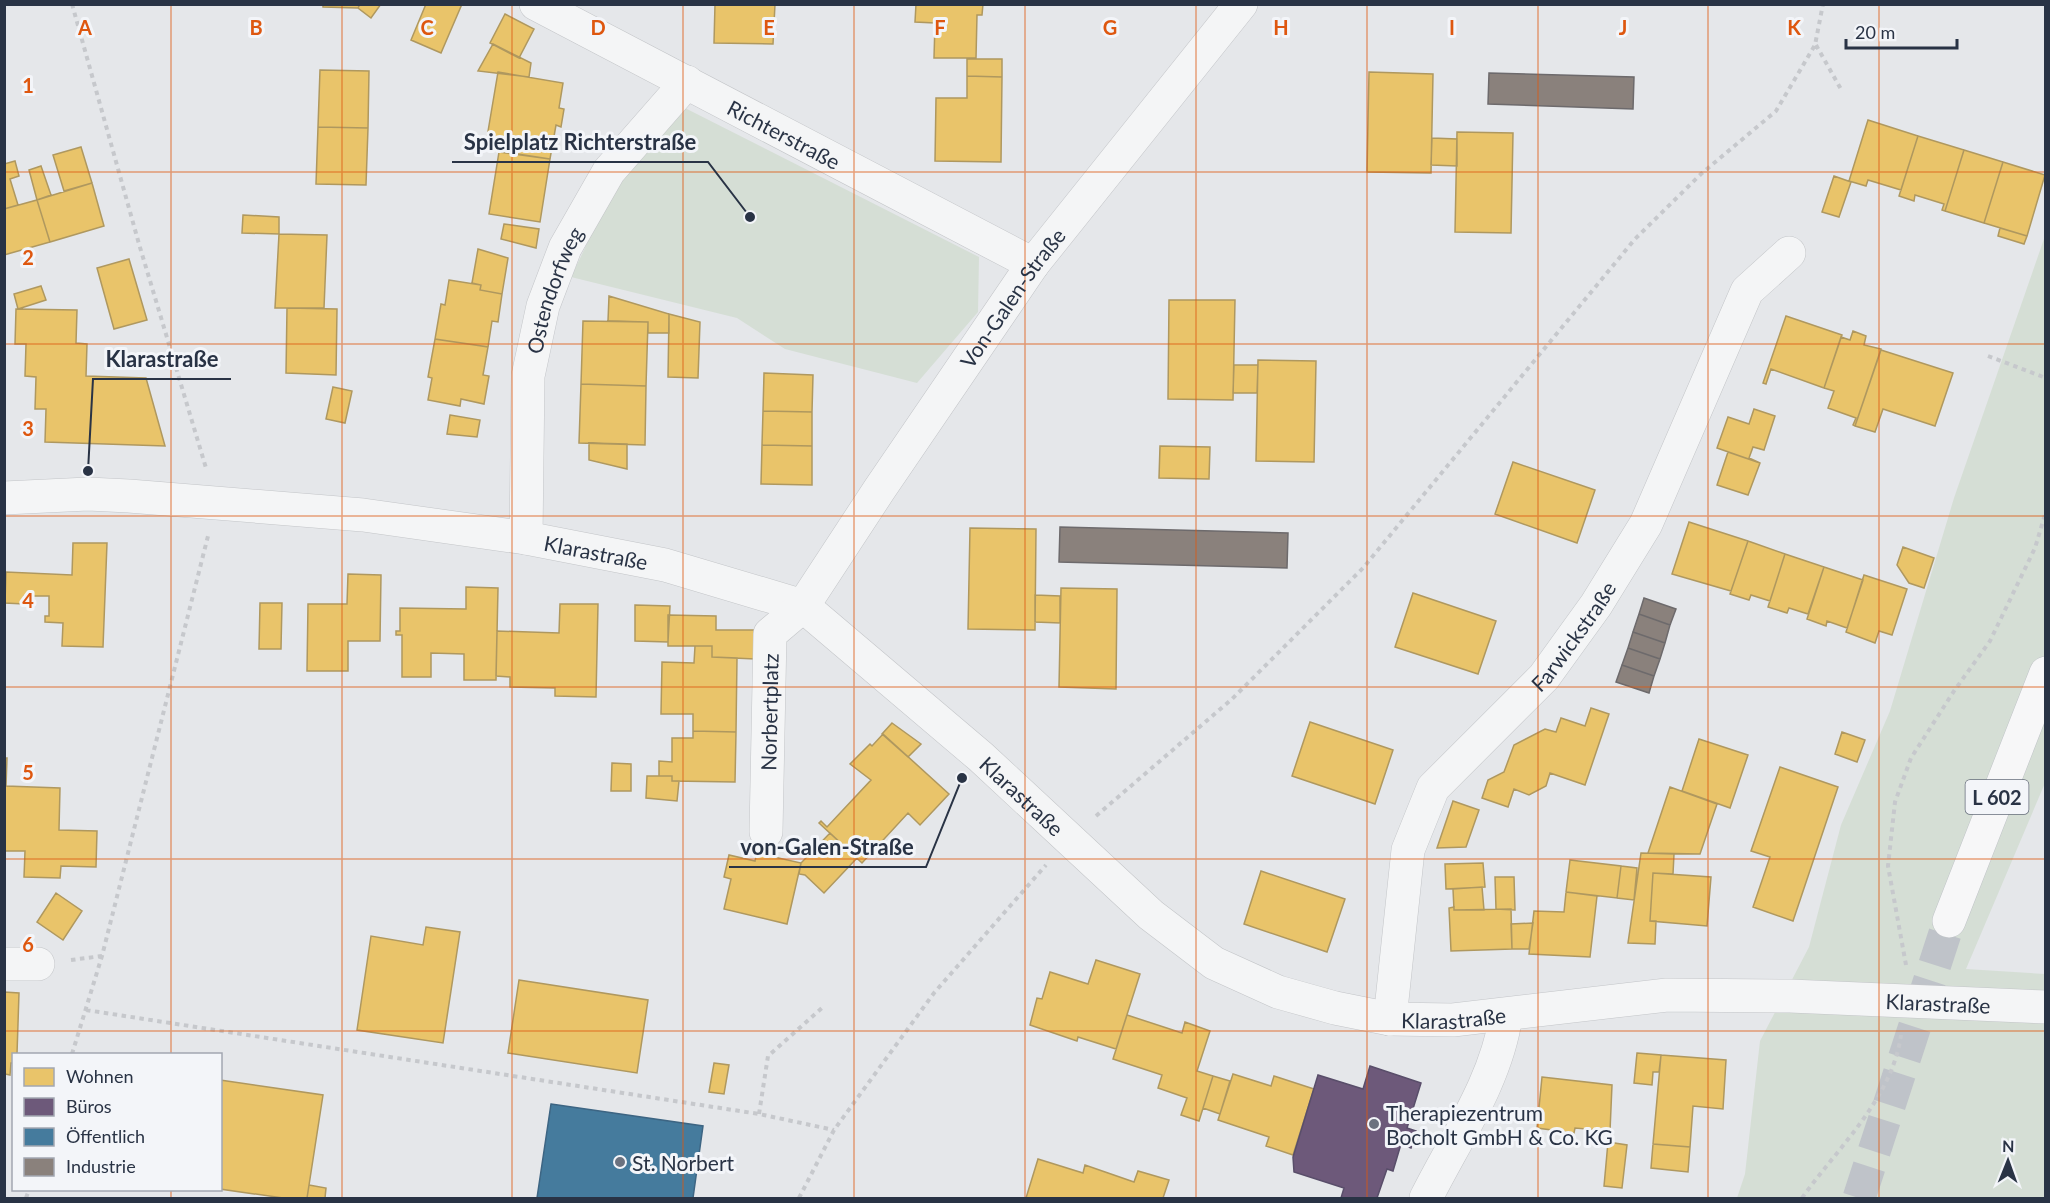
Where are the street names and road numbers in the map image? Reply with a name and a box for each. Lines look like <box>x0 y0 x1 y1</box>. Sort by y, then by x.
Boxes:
street label: Richterstraße <box>724 94 845 174</box>
street label: Ostendorfweg <box>521 222 587 356</box>
street label: Von-Galen-Straße <box>954 223 1070 372</box>
street label: Klarastraße <box>542 529 650 574</box>
street label: Farwickstraße <box>1525 577 1620 696</box>
street label: Norbertplatz <box>755 653 782 771</box>
street label: Klarastraße <box>975 751 1069 840</box>
road number: L 602 <box>1966 780 2028 814</box>
street label: Klarastraße <box>1885 988 1991 1017</box>
street label: Klarastraße <box>1401 1001 1507 1033</box>

